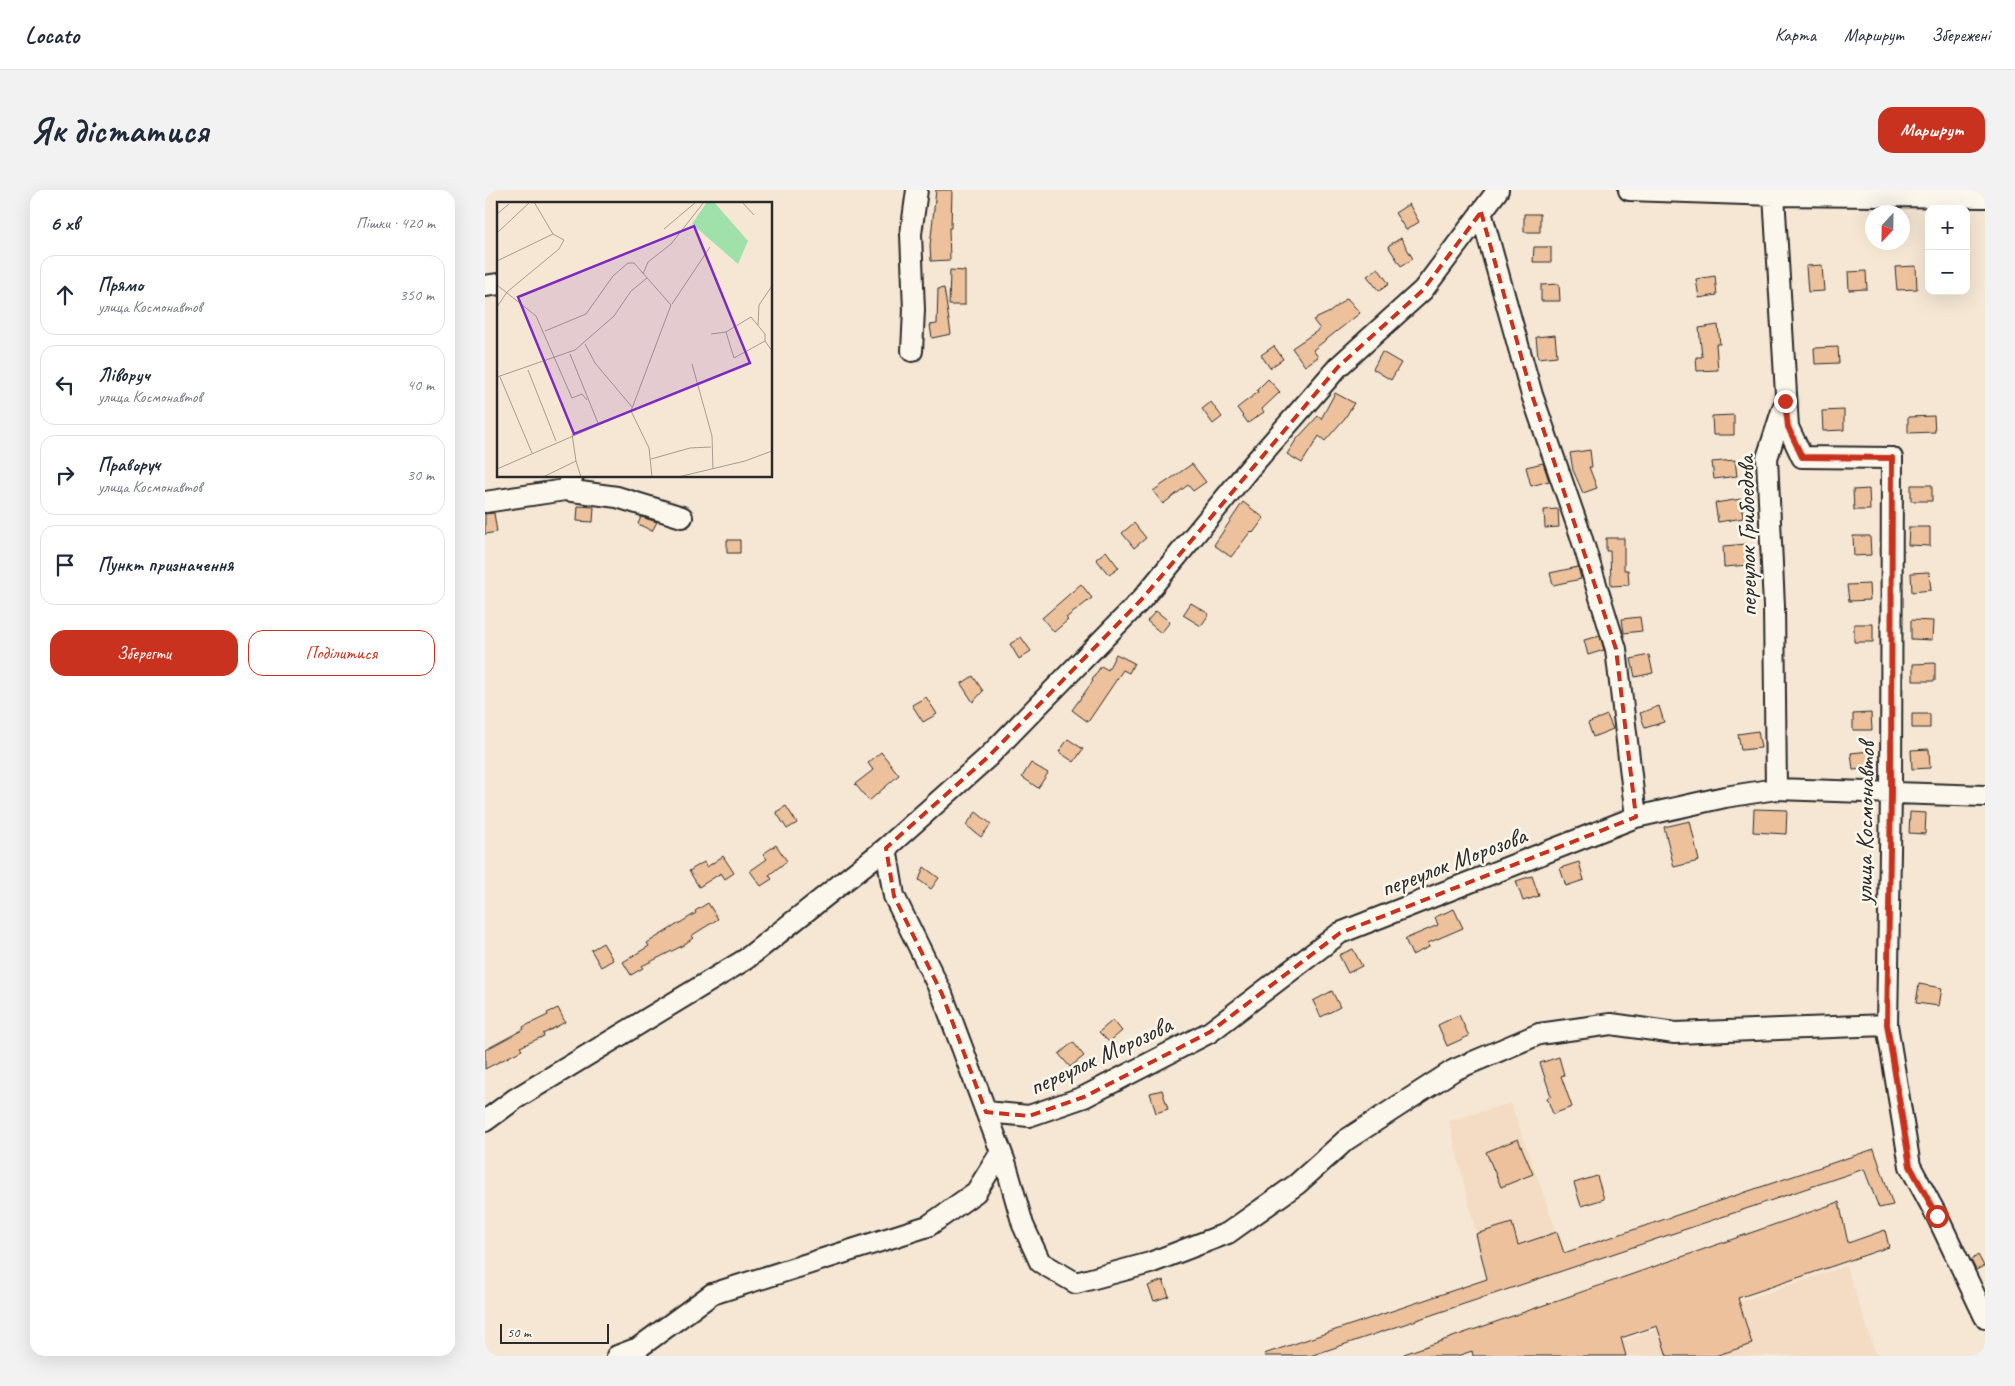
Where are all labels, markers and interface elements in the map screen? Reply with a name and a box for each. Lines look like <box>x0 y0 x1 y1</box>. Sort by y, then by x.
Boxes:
text: Locato <box>25 20 79 50</box>
text: Карта <box>1775 24 1816 46</box>
text: Маршрут <box>1844 24 1903 46</box>
text: Збережені <box>1931 24 1990 46</box>
button: Маршрут <box>1878 107 1985 153</box>
text: Як дістатися <box>30 108 208 153</box>
inset map <box>497 202 773 478</box>
north arrow <box>1865 205 1910 250</box>
map controls <box>1925 205 1970 295</box>
button: + <box>1925 205 1970 250</box>
text: 6 хв <box>50 210 79 236</box>
text: Пішки · 420 m <box>356 213 435 233</box>
button: − <box>1925 250 1970 295</box>
text: Прямо <box>98 273 143 297</box>
icon: ahead <box>51 281 79 309</box>
text: 350 m <box>400 285 434 305</box>
text: улица Космонавтов <box>98 297 202 317</box>
text: Ліворуч <box>98 363 150 387</box>
icon: left <box>51 371 79 399</box>
text: 40 m <box>407 375 434 395</box>
text: улица Космонавтов <box>98 387 202 407</box>
route end <box>1774 390 1797 413</box>
street label: переулок Грибоедова <box>1730 452 1764 617</box>
text: Праворуч <box>98 453 160 477</box>
icon: right <box>51 461 79 489</box>
text: 30 m <box>407 465 434 485</box>
text: улица Космонавтов <box>98 477 202 497</box>
icon: arrive <box>51 551 79 579</box>
text: Пункт призначення <box>98 553 233 577</box>
button: Зберегти <box>50 630 238 676</box>
button: Поділитися <box>248 630 435 676</box>
street label: улица Космонавтов <box>1848 737 1882 907</box>
street label: переулок Морозова <box>1376 819 1533 904</box>
street label: переулок Морозова <box>1024 1008 1179 1103</box>
route start <box>1926 1205 1949 1228</box>
scale bar <box>500 1321 609 1344</box>
text: 50 m <box>507 1324 531 1341</box>

